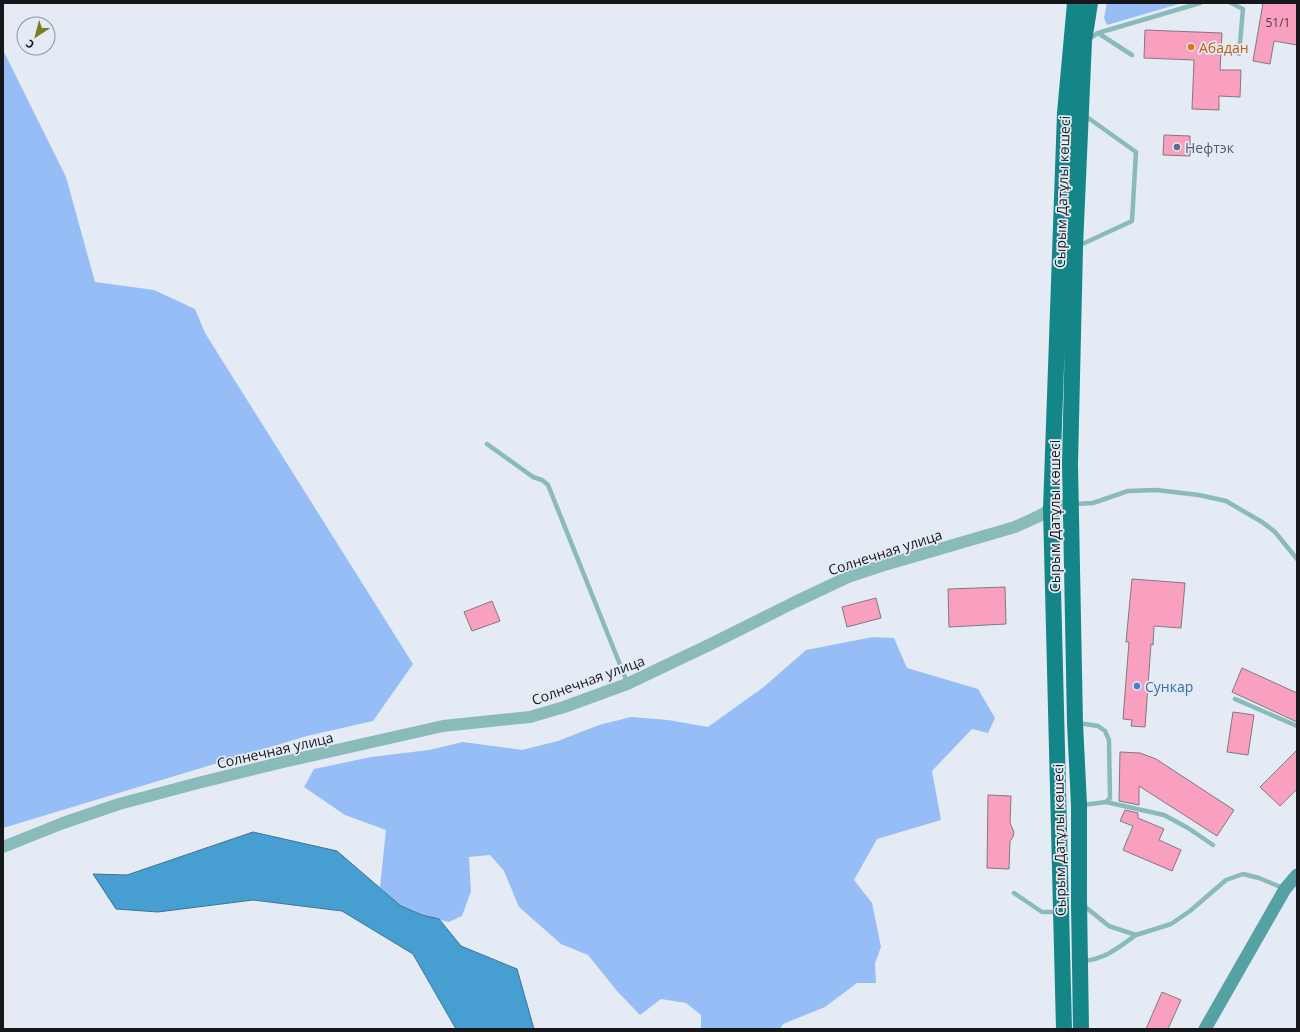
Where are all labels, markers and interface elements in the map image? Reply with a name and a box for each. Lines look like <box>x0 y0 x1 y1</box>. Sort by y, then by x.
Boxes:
house number: 51/1 <box>1266 14 1290 31</box>
north arrow <box>16 16 56 56</box>
text: С <box>23 36 37 53</box>
place label: Абадан <box>1199 38 1249 57</box>
marker: Абадан <box>1186 42 1196 52</box>
street label: Сырым Датұлы көшесі <box>1050 116 1074 268</box>
place label: Нефтэк <box>1185 138 1235 157</box>
marker: Нефтэк <box>1172 142 1182 152</box>
street label: Сырым Датұлы көшесі <box>1045 440 1064 592</box>
street label: Солнечная улица <box>825 525 945 579</box>
street label: Солнечная улица <box>529 651 647 709</box>
place label: Сункар <box>1145 677 1193 696</box>
marker: Сункар <box>1132 681 1142 691</box>
street label: Солнечная улица <box>215 727 335 773</box>
street label: Сырым Датұлы көшесі <box>1048 764 1070 916</box>

